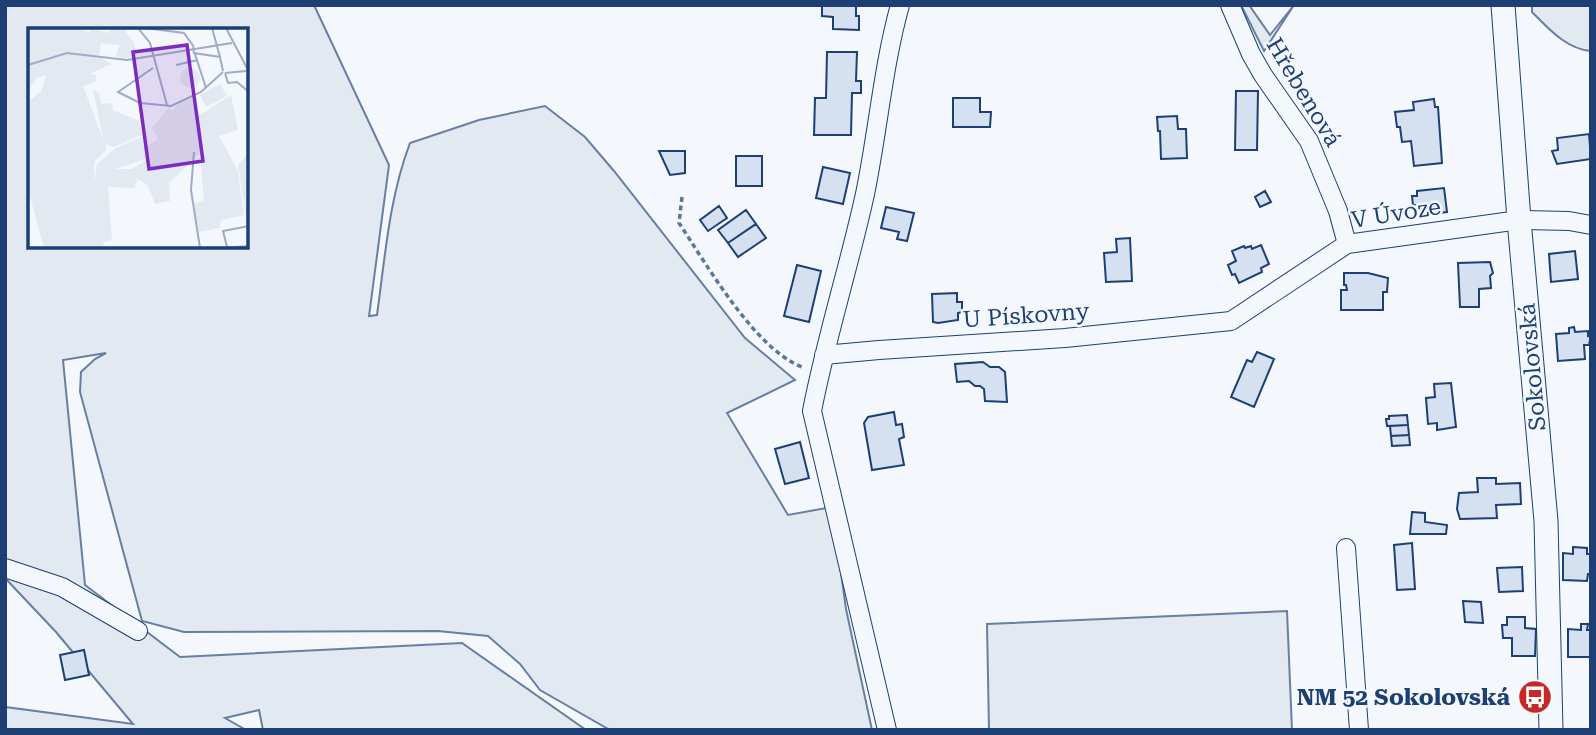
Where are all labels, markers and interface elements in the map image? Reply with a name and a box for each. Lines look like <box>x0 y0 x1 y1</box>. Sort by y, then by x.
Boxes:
inset map <box>28 28 248 248</box>
street label: Hřebenová <box>1261 33 1347 152</box>
street label: V Úvoze <box>1349 192 1443 234</box>
street label: U Pískovny <box>962 298 1091 333</box>
street label: Sokolovská <box>1513 302 1552 432</box>
bus stop icon: NM 52 Sokolovská <box>1516 678 1554 716</box>
place label: NM 52 Sokolovská <box>1297 684 1510 711</box>

